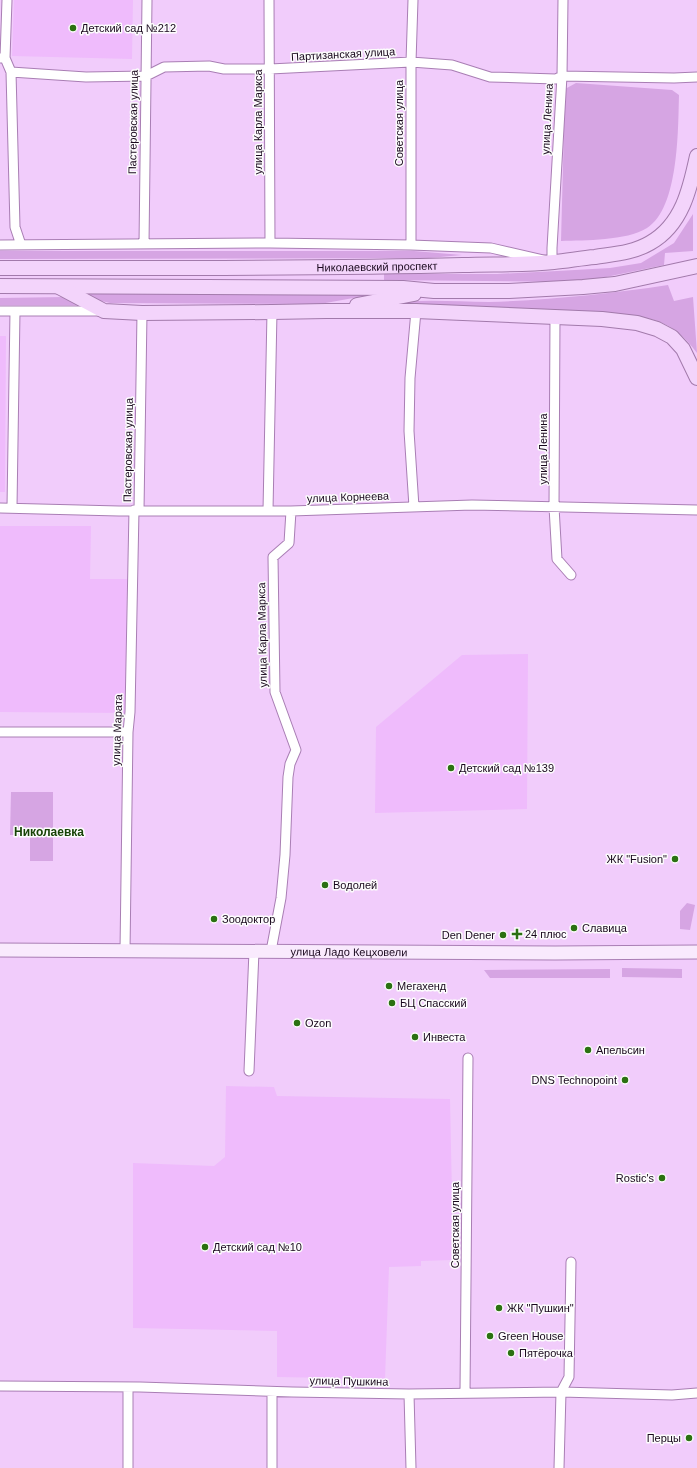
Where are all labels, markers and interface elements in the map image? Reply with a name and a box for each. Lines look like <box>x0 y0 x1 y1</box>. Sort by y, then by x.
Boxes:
place label: Детский сад №212 <box>81 22 176 34</box>
marker: Детский сад №212 <box>68 23 78 33</box>
street label: Партизанская улица <box>291 45 396 63</box>
street label: Пастеровская улица <box>126 69 140 174</box>
street label: улица Карла Маркса <box>252 69 264 175</box>
street label: Советская улица <box>393 79 405 166</box>
street label: улица Ленина <box>539 82 555 155</box>
street label: Николаевский проспект <box>317 260 437 273</box>
street label: Пастеровская улица <box>121 397 135 502</box>
street label: улица Ленина <box>537 413 549 485</box>
street label: улица Корнеева <box>307 490 390 504</box>
street label: улица Карла Маркса <box>255 581 269 688</box>
street label: улица Марата <box>110 693 124 766</box>
place label: Детский сад №139 <box>459 762 554 774</box>
marker: Детский сад №139 <box>446 763 456 773</box>
district label: Николаевка <box>14 825 84 839</box>
place label: ЖК "Fusion" <box>607 853 667 865</box>
marker: ЖК "Fusion" <box>670 854 680 864</box>
place label: Водолей <box>333 879 377 891</box>
marker: Водолей <box>320 880 330 890</box>
place label: Зоодоктор <box>222 913 275 925</box>
marker: Зоодоктор <box>209 914 219 924</box>
place label: Славица <box>582 922 628 934</box>
marker: Славица <box>569 923 579 933</box>
place label: 24 плюс <box>525 928 567 940</box>
place label: Den Dener <box>442 929 495 941</box>
marker: 24 плюс <box>512 929 522 939</box>
marker: Den Dener <box>498 930 508 940</box>
street label: улица Ладо Кецховели <box>291 946 407 958</box>
place label: Мегахенд <box>397 980 447 992</box>
marker: Мегахенд <box>384 981 394 991</box>
place label: БЦ Спасский <box>400 997 467 1009</box>
marker: БЦ Спасский <box>387 998 397 1008</box>
place label: Ozon <box>305 1017 331 1029</box>
marker: Ozon <box>292 1018 302 1028</box>
place label: Инвеста <box>423 1031 466 1043</box>
marker: Инвеста <box>410 1032 420 1042</box>
place label: Апельсин <box>596 1044 645 1056</box>
marker: Апельсин <box>583 1045 593 1055</box>
place label: DNS Technopoint <box>532 1074 617 1086</box>
marker: DNS Technopoint <box>620 1075 630 1085</box>
place label: Rostic's <box>616 1172 654 1184</box>
marker: Rostic's <box>657 1173 667 1183</box>
street label: Советская улица <box>449 1181 461 1268</box>
place label: Детский сад №10 <box>213 1241 302 1253</box>
marker: Детский сад №10 <box>200 1242 210 1252</box>
place label: ЖК "Пушкин" <box>507 1302 574 1314</box>
marker: ЖК "Пушкин" <box>494 1303 504 1313</box>
place label: Green House <box>498 1330 563 1342</box>
marker: Green House <box>485 1331 495 1341</box>
place label: Пятёрочка <box>519 1347 574 1359</box>
marker: Пятёрочка <box>506 1348 516 1358</box>
street label: улица Пушкина <box>310 1374 389 1388</box>
place label: Перцы <box>647 1432 681 1444</box>
marker: Перцы <box>684 1433 694 1443</box>

